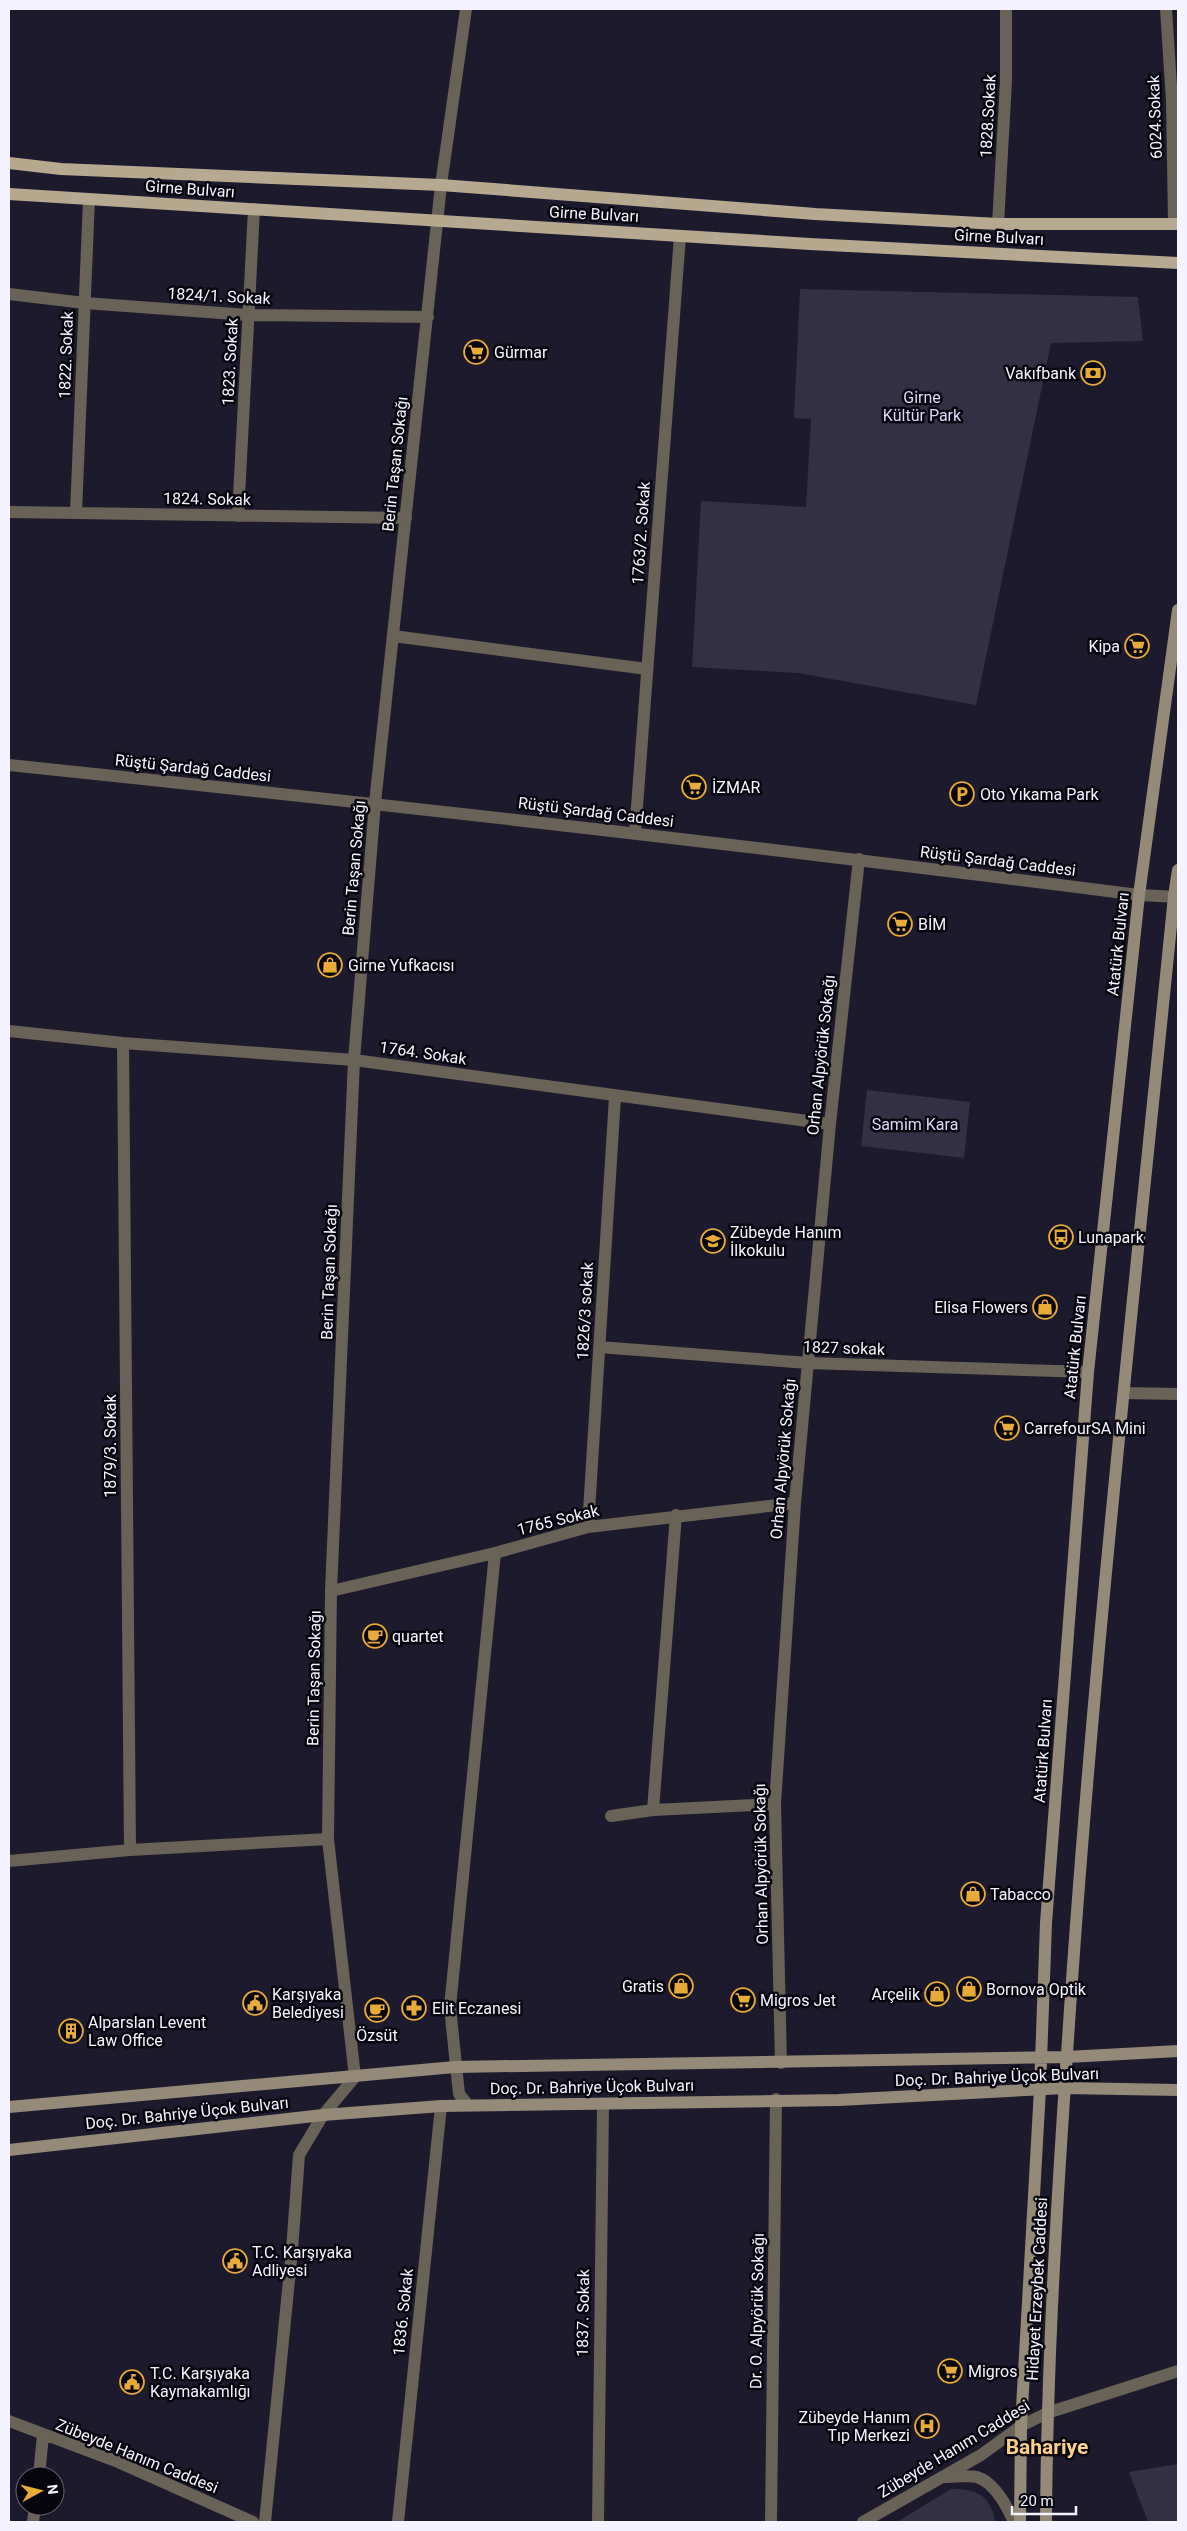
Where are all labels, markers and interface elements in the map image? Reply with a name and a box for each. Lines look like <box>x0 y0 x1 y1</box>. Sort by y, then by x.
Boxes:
street label: 1828.Sokak <box>976 73 1000 158</box>
street label: 6024.Sokak <box>1144 74 1166 159</box>
street label: Girne Bulvarı <box>144 176 236 202</box>
street label: Girne Bulvarı <box>549 202 639 226</box>
street label: Girne Bulvarı <box>954 225 1044 249</box>
street label: 1824/1. Sokak <box>167 284 272 308</box>
street label: 1822. Sokak <box>55 310 77 399</box>
street label: 1823. Sokak <box>218 317 242 406</box>
supermarket icon: Gürmar <box>463 339 489 365</box>
place label: Gürmar <box>494 343 548 362</box>
bank icon: Vakıfbank <box>1080 360 1106 386</box>
place label: Vakıfbank <box>1005 364 1077 383</box>
park label: Girne Kültür Park <box>883 388 962 425</box>
street label: Berin Taşan Sokağı <box>378 395 412 533</box>
street label: 1763/2. Sokak <box>628 480 654 585</box>
street label: 1824. Sokak <box>163 489 252 509</box>
supermarket icon: Kipa <box>1124 633 1150 659</box>
place label: Kipa <box>1088 637 1120 656</box>
street label: Rüştü Şardağ Caddesi <box>114 750 272 786</box>
supermarket icon: İZMAR <box>681 774 707 800</box>
place label: İZMAR <box>712 778 760 797</box>
parking icon: Oto Yıkama Park <box>949 781 975 807</box>
place label: Oto Yıkama Park <box>980 785 1099 804</box>
street label: Rüştü Şardağ Caddesi <box>517 793 675 831</box>
street label: Berin Taşan Sokağı <box>339 800 369 936</box>
street label: Rüştü Şardağ Caddesi <box>919 842 1077 880</box>
street label: Atatürk Bulvarı <box>1103 891 1133 997</box>
supermarket icon: BİM <box>887 911 913 937</box>
place label: BİM <box>918 915 946 934</box>
shop icon: Girne Yufkacısı <box>317 952 343 978</box>
place label: Girne Yufkacısı <box>348 956 455 975</box>
street label: Orhan Alpyörük Sokağı <box>803 974 839 1136</box>
street label: 1764. Sokak <box>378 1037 469 1069</box>
park label: Samim Kara <box>872 1115 958 1134</box>
street label: Berin Taşan Sokağı <box>317 1204 341 1340</box>
place label: Zübeyde Hanım İlkokulu <box>730 1223 842 1260</box>
bus stop icon: Lunapark <box>1048 1224 1074 1250</box>
school or university icon: Zübeyde Hanım İlkokulu <box>700 1228 726 1254</box>
place label: Lunapark <box>1078 1228 1145 1247</box>
street label: 1826/3 sokak <box>573 1261 597 1360</box>
shop icon: Elisa Flowers <box>1032 1294 1058 1320</box>
street label: Atatürk Bulvarı <box>1060 1294 1090 1400</box>
place label: Elisa Flowers <box>934 1298 1028 1317</box>
street label: 1827 sokak <box>803 1337 886 1359</box>
street label: Orhan Alpyörük Sokağı <box>767 1378 799 1540</box>
street label: 1879/3. Sokak <box>101 1393 120 1498</box>
supermarket icon: CarrefourSA Mini <box>994 1415 1020 1441</box>
place label: CarrefourSA Mini <box>1024 1419 1146 1438</box>
street label: 1765 Sokak <box>515 1500 602 1539</box>
street label: Berin Taşan Sokağı <box>303 1610 325 1746</box>
cafe icon: quartet <box>362 1623 388 1649</box>
place label: quartet <box>392 1627 443 1646</box>
street label: Atatürk Bulvarı <box>1030 1698 1056 1804</box>
street label: Orhan Alpyörük Sokağı <box>750 1783 772 1945</box>
shop icon: Tabacco <box>960 1881 986 1907</box>
place label: Tabacco <box>990 1885 1051 1904</box>
shop icon: Gratis <box>668 1973 694 1999</box>
shop icon: Bornova Optik <box>956 1976 982 2002</box>
place label: Gratis <box>622 1977 664 1996</box>
place label: Bornova Optik <box>986 1980 1087 1999</box>
shop icon: Arçelik <box>924 1981 950 2007</box>
place label: Karşıyaka Belediyesi <box>272 1985 344 2022</box>
place label: Arçelik <box>872 1985 921 2004</box>
supermarket icon: Migros Jet <box>730 1987 756 2013</box>
public building icon: Karşıyaka Belediyesi <box>242 1990 268 2016</box>
place label: Migros Jet <box>760 1991 836 2010</box>
pharmacy icon: Elit Eczanesi <box>401 1995 427 2021</box>
cafe icon: Özsüt <box>364 1997 390 2023</box>
place label: Elit Eczanesi <box>432 1999 522 2018</box>
place label: Alparslan Levent Law Office <box>88 2013 206 2050</box>
building icon: Alparslan Levent Law Office <box>58 2018 84 2044</box>
place label: Özsüt <box>356 2026 398 2045</box>
street label: Doç. Dr. Bahriye Üçok Bulvarı <box>895 2064 1099 2090</box>
street label: Doç. Dr. Bahriye Üçok Bulvarı <box>490 2076 694 2098</box>
street label: Doç. Dr. Bahriye Üçok Bulvarı <box>84 2093 290 2133</box>
street label: Hidayet Erzeybek Caddesi <box>1023 2197 1051 2381</box>
street label: Dr. O. Alpyörük Sokağı <box>746 2233 768 2389</box>
place label: T.C. Karşıyaka Adliyesi <box>252 2243 352 2280</box>
public building icon: T.C. Karşıyaka Adliyesi <box>222 2248 248 2274</box>
street label: 1836. Sokak <box>389 2267 417 2357</box>
street label: 1837. Sokak <box>573 2268 593 2357</box>
supermarket icon: Migros <box>937 2358 963 2384</box>
place label: Migros <box>968 2362 1018 2381</box>
place label: T.C. Karşıyaka Kaymakamlığı <box>150 2364 251 2401</box>
public building icon: T.C. Karşıyaka Kaymakamlığı <box>119 2369 145 2395</box>
street label: Zübeyde Hanım Caddesi <box>875 2396 1033 2502</box>
place label: Zübeyde Hanım Tıp Merkezi <box>798 2408 910 2445</box>
hospital icon: Zübeyde Hanım Tıp Merkezi <box>914 2413 940 2439</box>
street label: Zübeyde Hanım Caddesi <box>53 2415 221 2497</box>
district label: Bahariye <box>1006 2435 1088 2459</box>
north arrow <box>15 2466 65 2516</box>
text: N <box>44 2484 61 2495</box>
scale bar <box>1012 2484 1076 2516</box>
text: 20 m <box>1020 2492 1054 2510</box>

